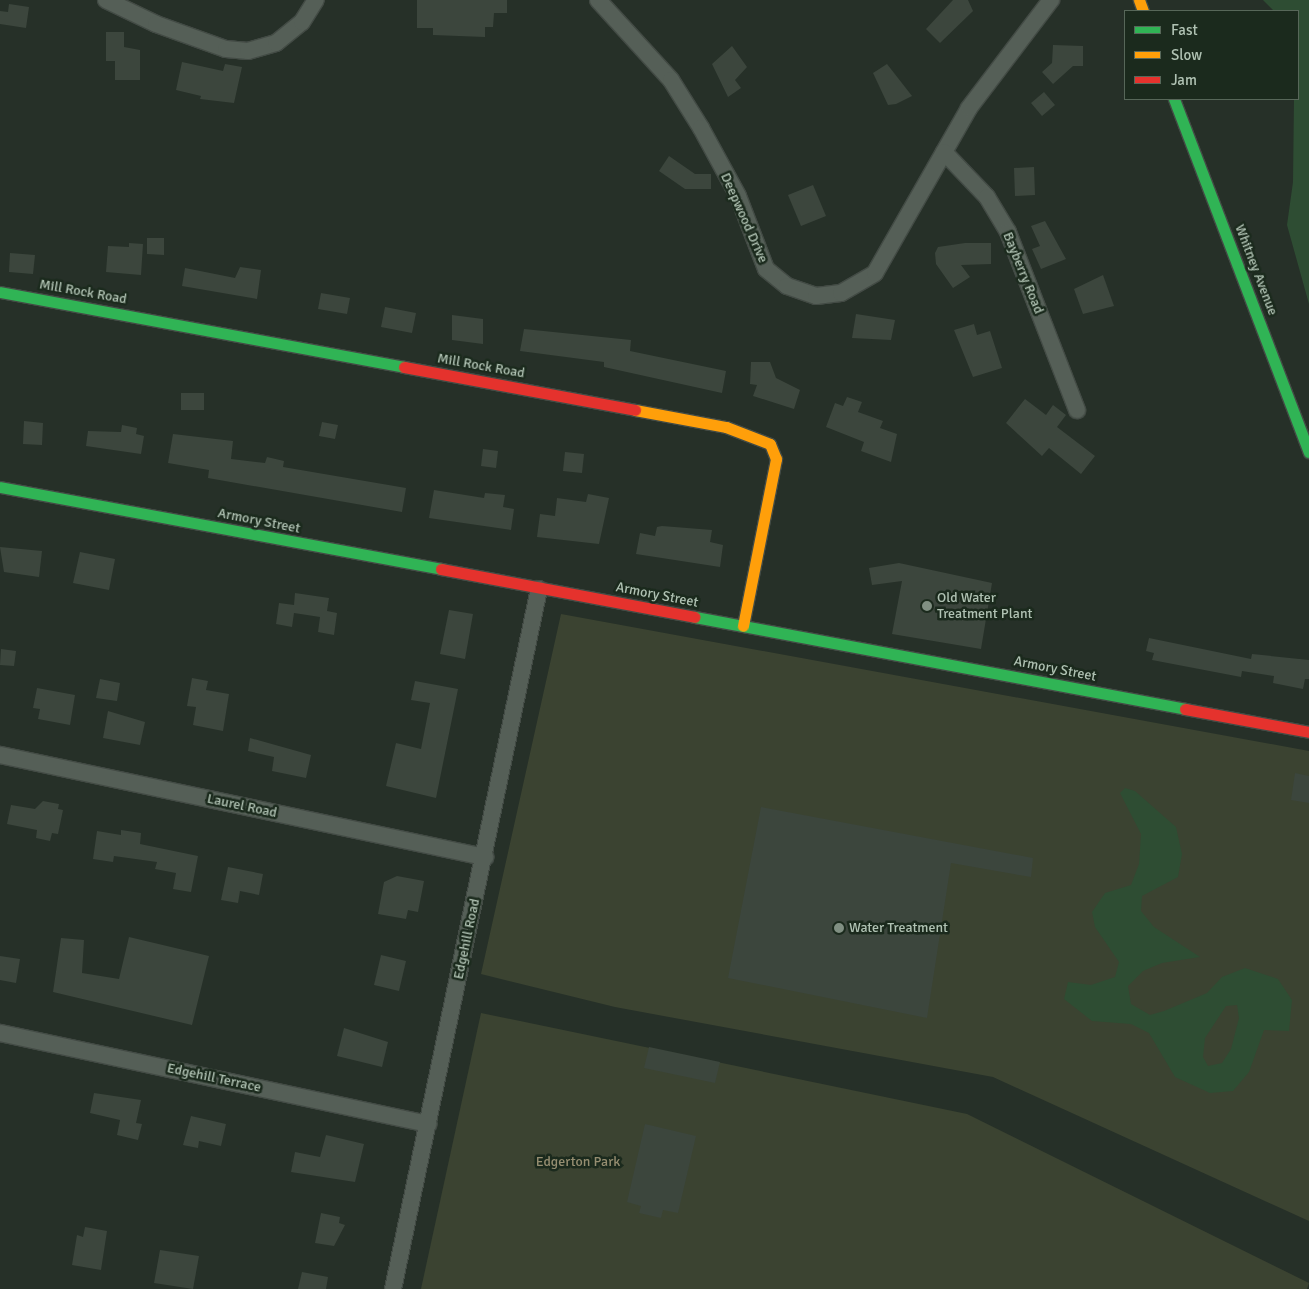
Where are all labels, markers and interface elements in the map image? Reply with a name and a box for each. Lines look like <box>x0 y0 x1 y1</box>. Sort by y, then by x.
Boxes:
legend <box>1124 10 1299 100</box>
text: Fast <box>1171 21 1198 39</box>
text: Slow <box>1171 46 1202 64</box>
text: Jam <box>1171 71 1197 89</box>
street label: Deepwood Drive <box>717 170 771 266</box>
street label: Whitney Avenue <box>1231 222 1281 318</box>
street label: Bayberry Road <box>999 230 1047 316</box>
street label: Mill Rock Road <box>38 276 128 308</box>
street label: Mill Rock Road <box>436 350 526 382</box>
street label: Armory Street <box>216 505 302 537</box>
street label: Armory Street <box>614 579 700 611</box>
place label: Old Water Treatment Plant <box>937 590 1032 622</box>
marker: Old Water Treatment Plant <box>921 600 933 612</box>
street label: Armory Street <box>1012 653 1098 685</box>
street label: Laurel Road <box>206 790 278 822</box>
street label: Edgehill Road <box>450 897 484 981</box>
place label: Water Treatment <box>849 920 948 936</box>
marker: Water Treatment <box>833 922 845 934</box>
street label: Edgehill Terrace <box>165 1060 263 1096</box>
park label: Edgerton Park <box>536 1154 620 1170</box>

